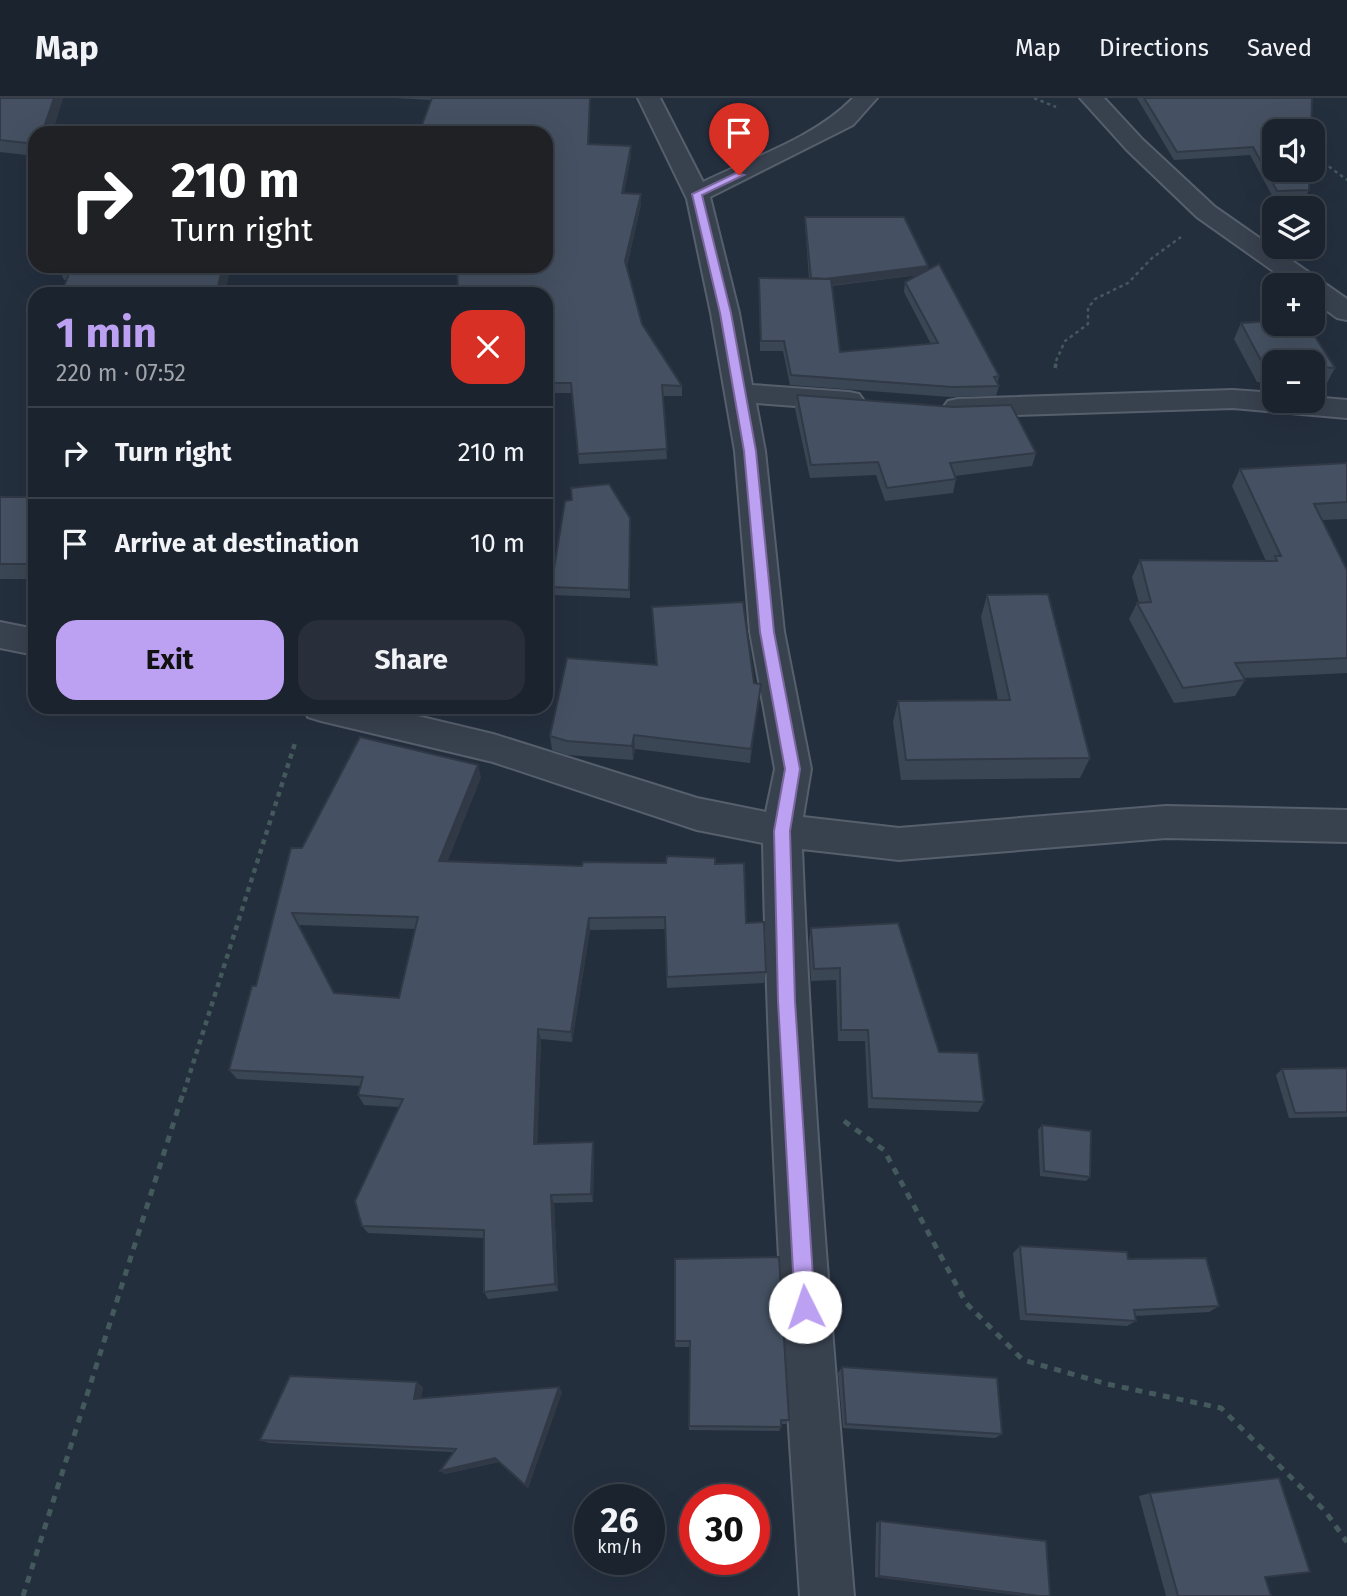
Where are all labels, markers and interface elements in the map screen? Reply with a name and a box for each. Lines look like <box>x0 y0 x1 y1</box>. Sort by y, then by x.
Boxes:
text: Map <box>35 28 99 68</box>
text: Map <box>1015 34 1061 62</box>
text: Directions <box>1099 34 1209 62</box>
text: Saved <box>1247 34 1312 62</box>
pin <box>709 103 769 175</box>
icon: arrive <box>720 114 758 152</box>
map controls <box>1262 119 1325 413</box>
button: sound <box>1262 119 1325 182</box>
text: 210 m <box>171 151 300 210</box>
icon: right <box>56 154 147 245</box>
button: layers <box>1262 196 1325 259</box>
text: Turn right <box>171 211 313 249</box>
button: + <box>1262 273 1325 336</box>
text: 1 min <box>56 308 157 358</box>
button: close <box>451 310 525 384</box>
button: − <box>1262 350 1325 413</box>
text: 220 m · 07:52 <box>56 359 186 387</box>
icon: right <box>56 434 94 472</box>
text: Turn right <box>115 437 232 468</box>
text: 210 m <box>458 437 525 468</box>
icon: arrive <box>56 525 94 563</box>
text: Arrive at destination <box>115 528 359 559</box>
text: 10 m <box>470 528 525 559</box>
button: Exit <box>56 620 284 700</box>
button: Share <box>298 620 525 700</box>
position arrow <box>768 1270 842 1344</box>
speed limit sign: 30 <box>679 1484 770 1575</box>
text: 26 <box>601 1499 638 1541</box>
text: km/h <box>597 1536 642 1558</box>

